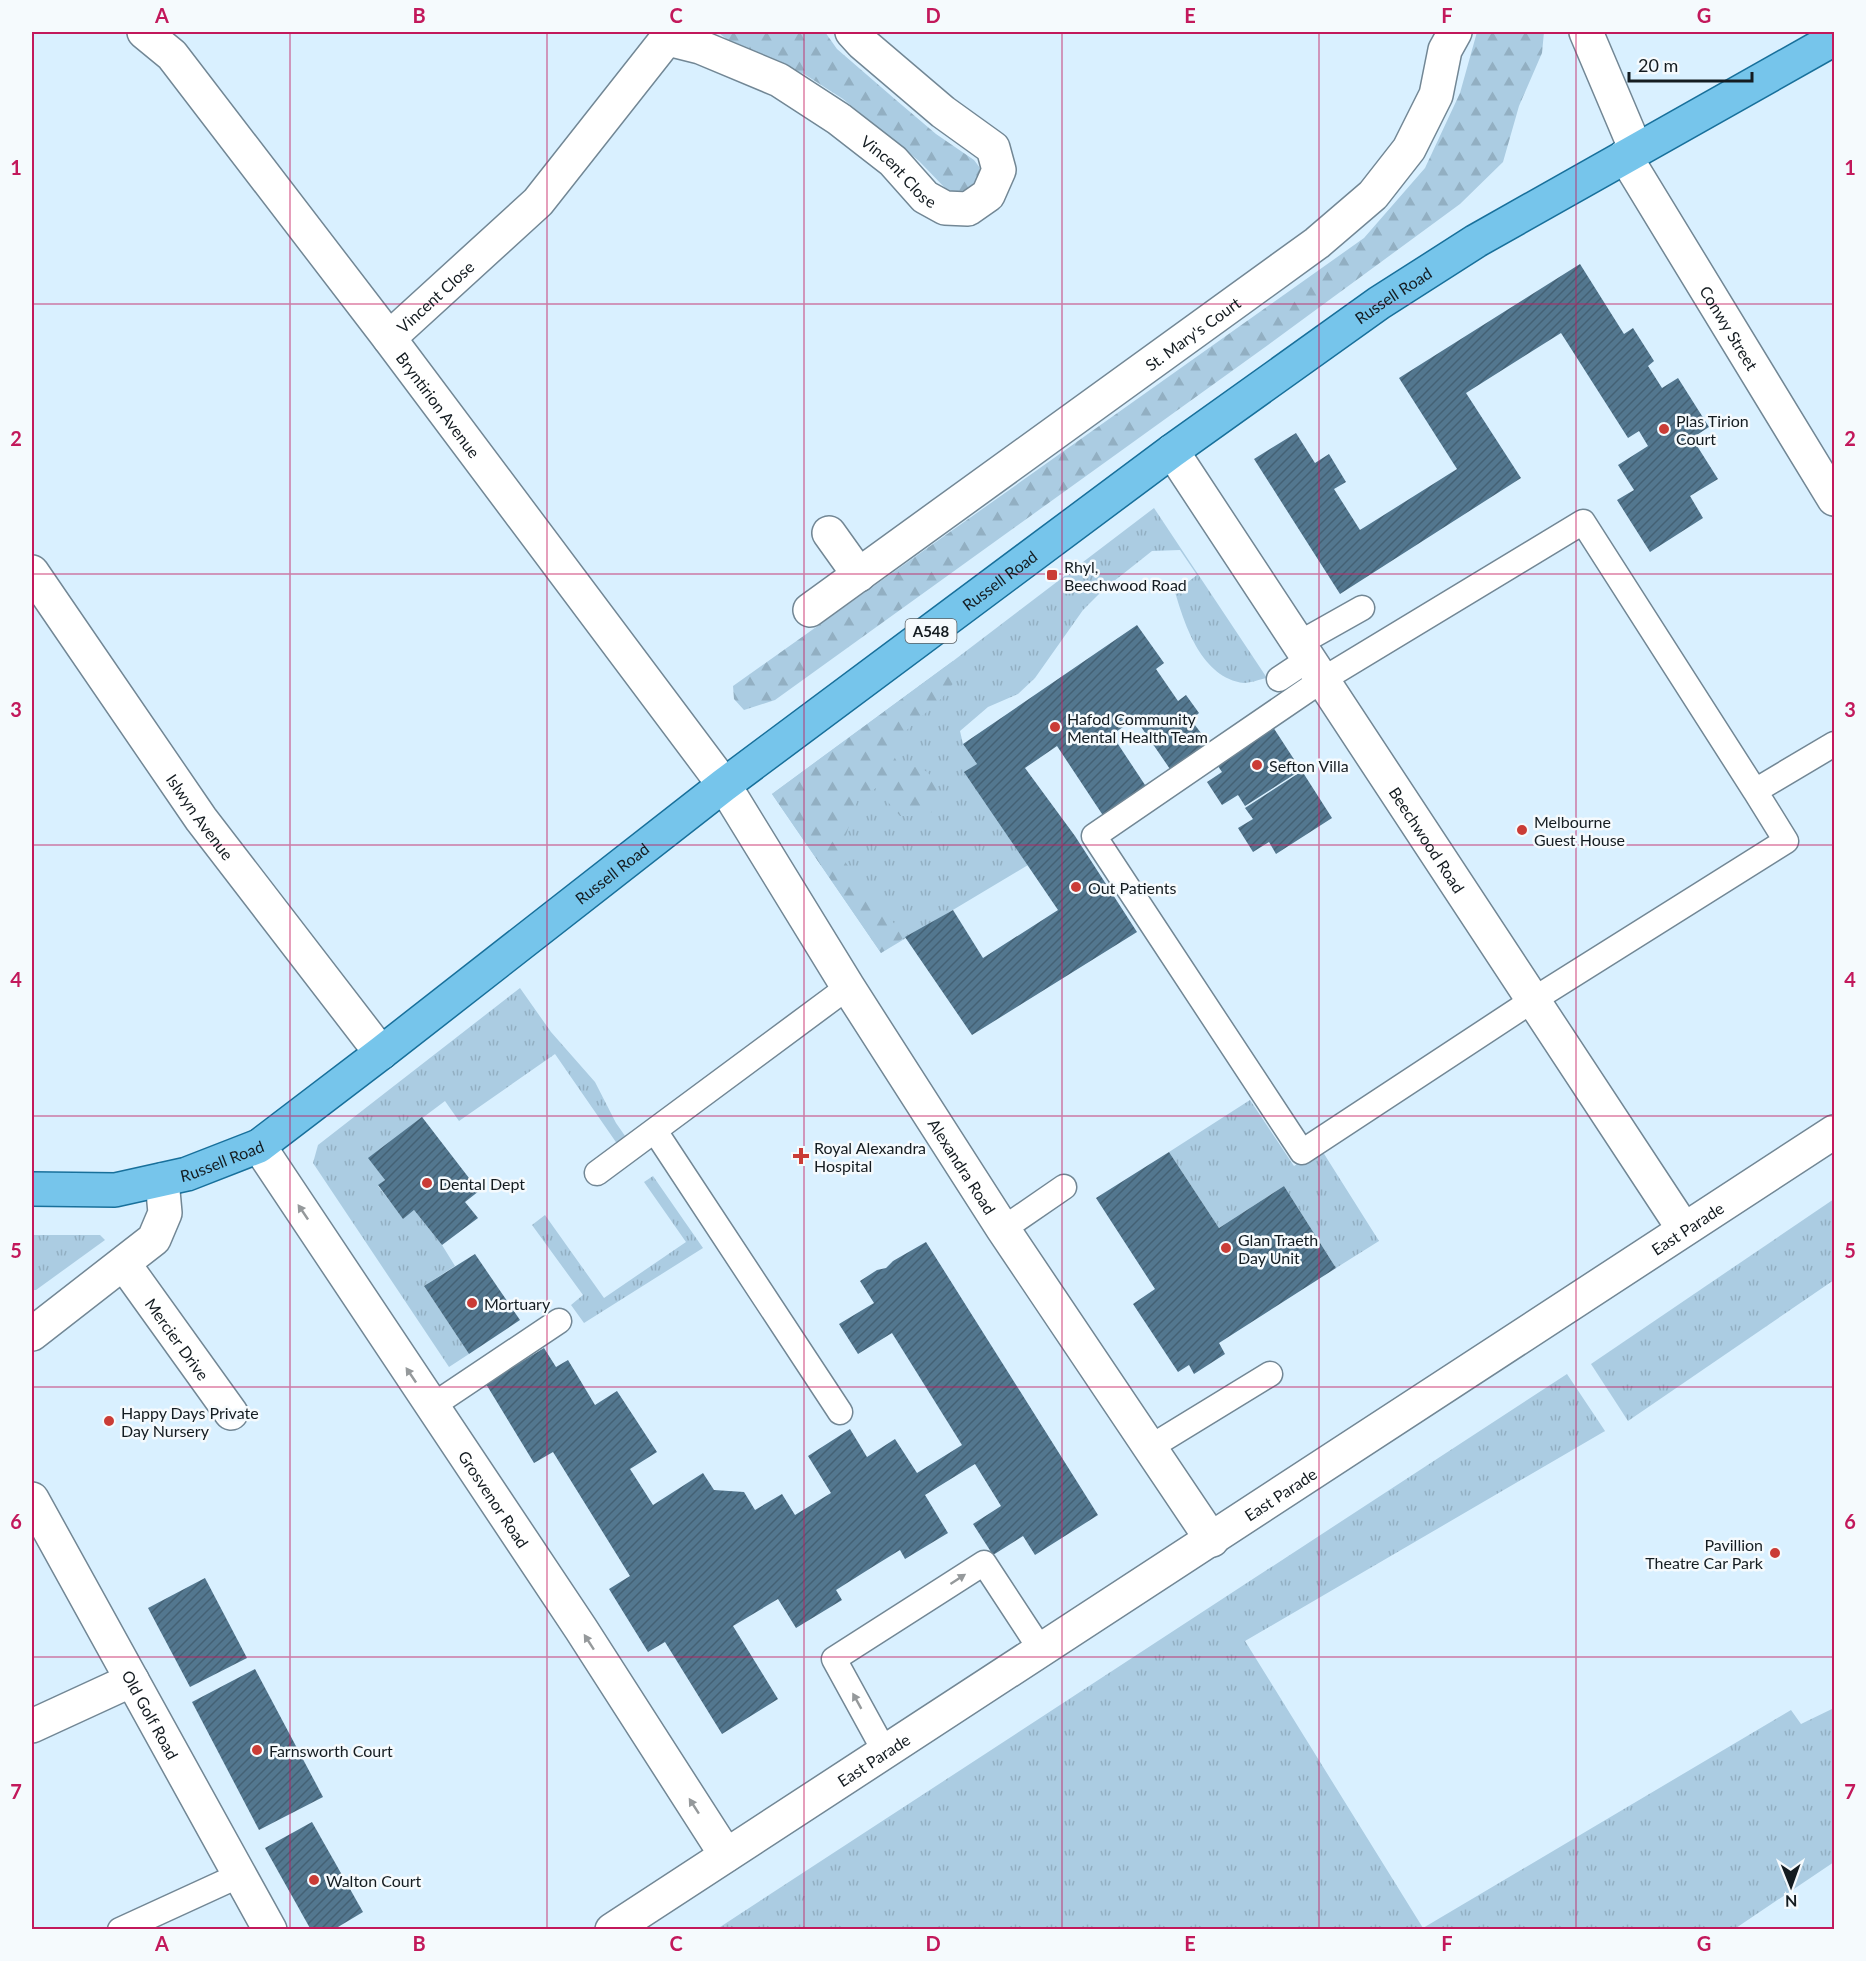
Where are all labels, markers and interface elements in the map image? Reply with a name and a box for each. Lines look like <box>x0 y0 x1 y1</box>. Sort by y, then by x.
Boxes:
text: A <box>154 3 169 27</box>
text: B <box>412 3 426 27</box>
text: C <box>669 3 683 27</box>
text: D <box>925 3 941 27</box>
text: E <box>1184 3 1196 27</box>
text: F <box>1441 3 1453 27</box>
text: G <box>1697 3 1711 27</box>
scale bar <box>1629 45 1752 83</box>
text: 20 m <box>1638 54 1678 76</box>
street label: Vincent Close <box>858 131 940 211</box>
text: 1 <box>10 155 22 179</box>
text: 1 <box>1844 155 1856 179</box>
street label: Vincent Close <box>392 256 477 336</box>
street label: Russell Road <box>1351 263 1435 327</box>
street label: Conwy Street <box>1697 282 1763 373</box>
street label: St. Mary's Court <box>1141 292 1244 374</box>
street label: Bryntirion Avenue <box>393 348 485 461</box>
place label: Plas Tirion Court <box>1676 411 1749 448</box>
marker: Plas Tirion Court <box>1657 422 1671 436</box>
text: 2 <box>10 426 22 450</box>
text: 2 <box>1844 426 1856 450</box>
street label: Russell Road <box>958 546 1040 614</box>
place label: Rhyl, Beechwood Road <box>1064 557 1187 594</box>
marker: Rhyl, Beechwood Road <box>1045 568 1059 582</box>
road number: A548 <box>906 619 956 643</box>
text: 3 <box>10 697 22 721</box>
text: 3 <box>1844 697 1856 721</box>
place label: Hafod Community Mental Health Team <box>1067 709 1208 746</box>
marker: Hafod Community Mental Health Team <box>1048 720 1062 734</box>
place label: Sefton Villa <box>1269 756 1349 775</box>
marker: Sefton Villa <box>1250 758 1264 772</box>
street label: Islwyn Avenue <box>163 770 238 863</box>
street label: Beechwood Road <box>1386 783 1469 896</box>
place label: Melbourne Guest House <box>1534 812 1625 849</box>
marker: Melbourne Guest House <box>1515 823 1529 837</box>
street label: Russell Road <box>571 838 652 907</box>
place label: Out Patients <box>1088 878 1176 897</box>
marker: Out Patients <box>1069 880 1083 894</box>
text: 4 <box>10 967 22 991</box>
text: 4 <box>1844 967 1856 991</box>
street label: Alexandra Road <box>925 1114 1000 1217</box>
street label: Russell Road <box>178 1136 266 1185</box>
place label: Royal Alexandra Hospital <box>814 1138 926 1175</box>
marker: Royal Alexandra Hospital <box>792 1147 810 1165</box>
place label: Dental Dept <box>439 1174 525 1193</box>
marker: Dental Dept <box>420 1176 434 1190</box>
street label: East Parade <box>1647 1197 1727 1258</box>
one-way arrow <box>297 1204 308 1221</box>
place label: Glan Traeth Day Unit <box>1238 1230 1318 1267</box>
text: 5 <box>10 1238 22 1262</box>
text: 5 <box>1844 1238 1856 1262</box>
marker: Glan Traeth Day Unit <box>1219 1241 1233 1255</box>
street label: Mercier Drive <box>142 1294 213 1383</box>
place label: Mortuary <box>484 1294 551 1313</box>
marker: Mortuary <box>465 1296 479 1310</box>
one-way arrow <box>405 1367 417 1383</box>
place label: Happy Days Private Day Nursery <box>121 1403 259 1440</box>
marker: Happy Days Private Day Nursery <box>102 1414 116 1428</box>
street label: Grosvenor Road <box>455 1447 533 1551</box>
street label: East Parade <box>1241 1463 1320 1524</box>
text: 6 <box>10 1509 22 1533</box>
text: 6 <box>1844 1509 1856 1533</box>
place label: Pavillion Theatre Car Park <box>1645 1535 1764 1572</box>
marker: Pavillion Theatre Car Park <box>1768 1546 1782 1560</box>
one-way arrow <box>950 1574 966 1585</box>
one-way arrow <box>583 1634 595 1650</box>
street label: Old Golf Road <box>119 1666 183 1762</box>
one-way arrow <box>852 1692 862 1709</box>
street label: East Parade <box>834 1729 913 1790</box>
place label: Farnsworth Court <box>269 1741 393 1760</box>
marker: Farnsworth Court <box>250 1743 264 1757</box>
text: 7 <box>10 1779 22 1803</box>
text: 7 <box>1844 1779 1856 1803</box>
one-way arrow <box>689 1798 700 1814</box>
north arrow <box>1761 1856 1821 1916</box>
place label: Walton Court <box>326 1871 422 1890</box>
marker: Walton Court <box>307 1873 321 1887</box>
text: N <box>1785 1892 1798 1911</box>
text: A <box>154 1931 169 1955</box>
text: B <box>412 1931 426 1955</box>
text: C <box>669 1931 683 1955</box>
text: D <box>925 1931 941 1955</box>
text: E <box>1184 1931 1196 1955</box>
text: F <box>1441 1931 1453 1955</box>
text: G <box>1697 1931 1711 1955</box>

